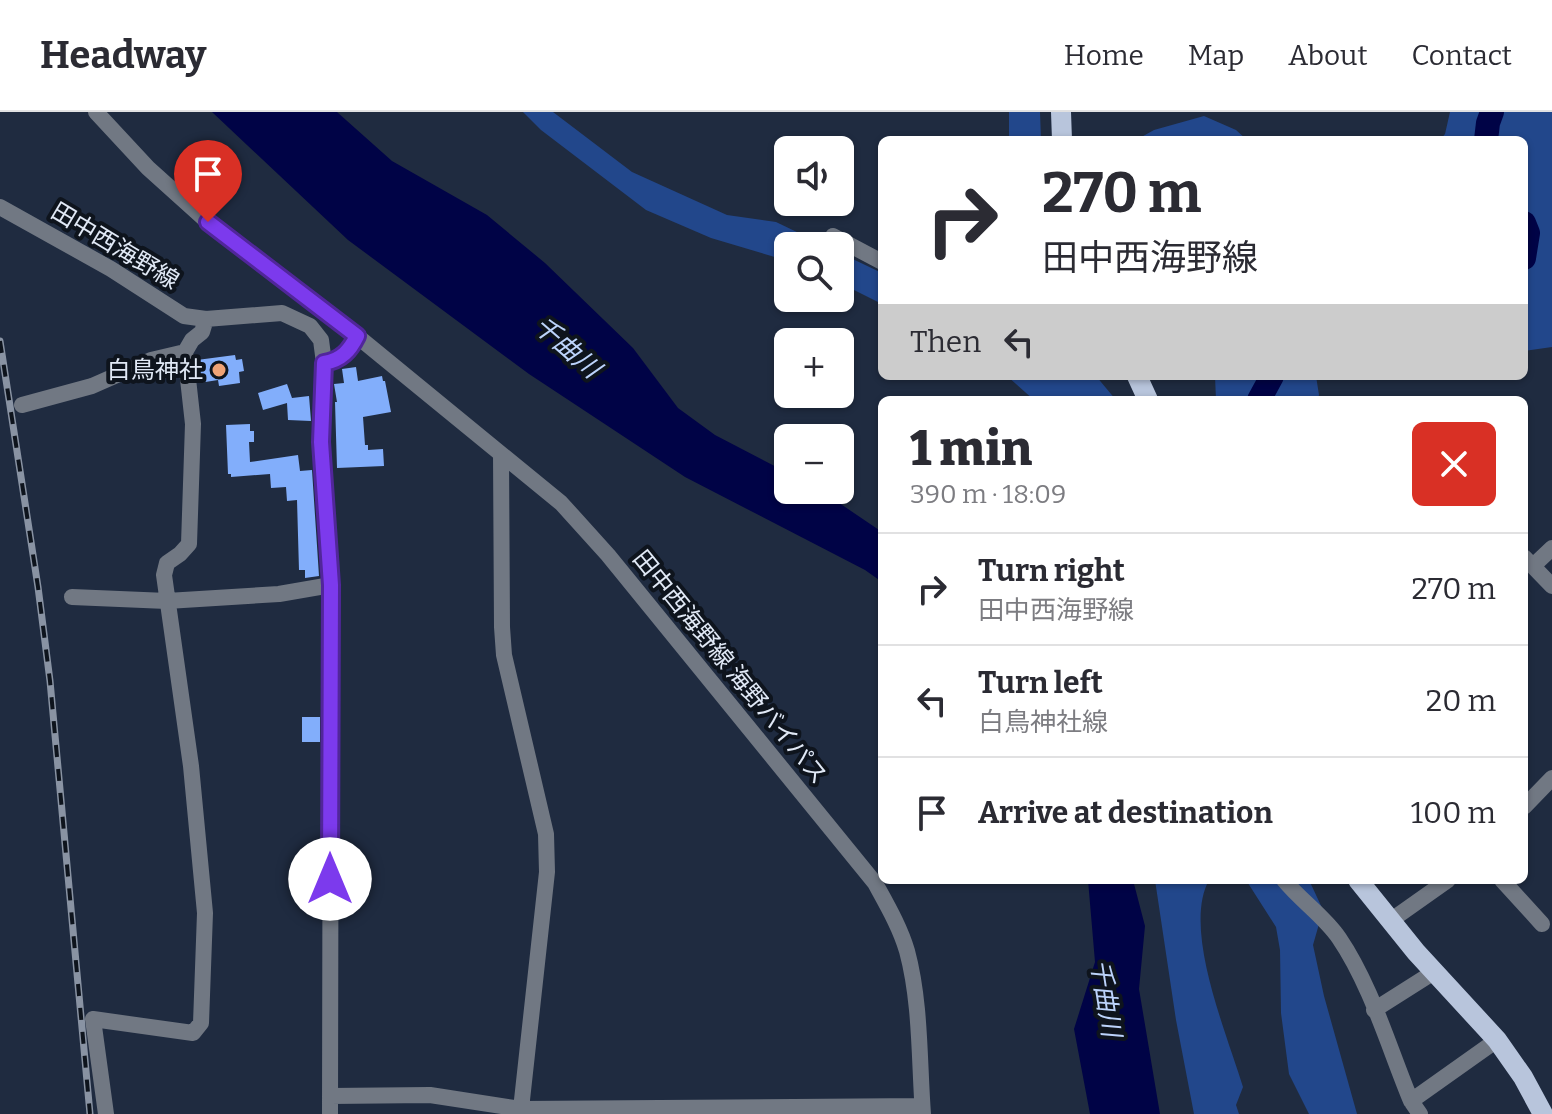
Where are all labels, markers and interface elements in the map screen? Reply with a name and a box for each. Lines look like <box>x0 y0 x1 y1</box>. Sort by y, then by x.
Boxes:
text: Headway <box>40 32 206 78</box>
text: Home <box>1064 39 1144 72</box>
text: Map <box>1188 39 1244 72</box>
text: About <box>1288 39 1368 72</box>
text: Contact <box>1412 39 1512 72</box>
map controls <box>774 136 854 504</box>
button: sound <box>774 136 854 216</box>
pin <box>174 140 242 222</box>
icon: arrive <box>186 152 230 196</box>
text: 270 m <box>1042 160 1202 227</box>
icon: right <box>910 168 1014 272</box>
street label: 田中西海野線 <box>46 197 184 295</box>
button: search <box>774 232 854 312</box>
text: 田中西海野線 <box>1042 236 1258 280</box>
water label: 千曲川 <box>527 310 609 387</box>
icon: left <box>997 320 1041 364</box>
text: Then <box>910 324 981 360</box>
button: + <box>774 328 854 408</box>
place label: 白鳥神社 <box>107 356 203 384</box>
marker: 白鳥神社 <box>210 361 228 379</box>
text: 1 min <box>910 420 1032 478</box>
button: close <box>1412 422 1496 506</box>
button: − <box>774 424 854 504</box>
text: 390 m · 18:09 <box>910 479 1066 510</box>
street label: 田中西海野線 海野バイパス <box>627 545 833 789</box>
text: Turn right <box>978 553 1125 589</box>
icon: right <box>910 567 954 611</box>
text: 270 m <box>1412 571 1496 607</box>
text: 田中西海野線 <box>978 595 1134 626</box>
text: Turn left <box>978 665 1103 701</box>
icon: left <box>910 679 954 723</box>
text: 20 m <box>1426 683 1496 719</box>
text: 白鳥神社線 <box>978 707 1108 738</box>
icon: arrive <box>910 791 954 835</box>
text: Arrive at destination <box>978 795 1273 831</box>
text: 100 m <box>1411 795 1496 831</box>
position arrow <box>288 837 372 921</box>
water label: 千曲川 <box>1084 957 1127 1042</box>

